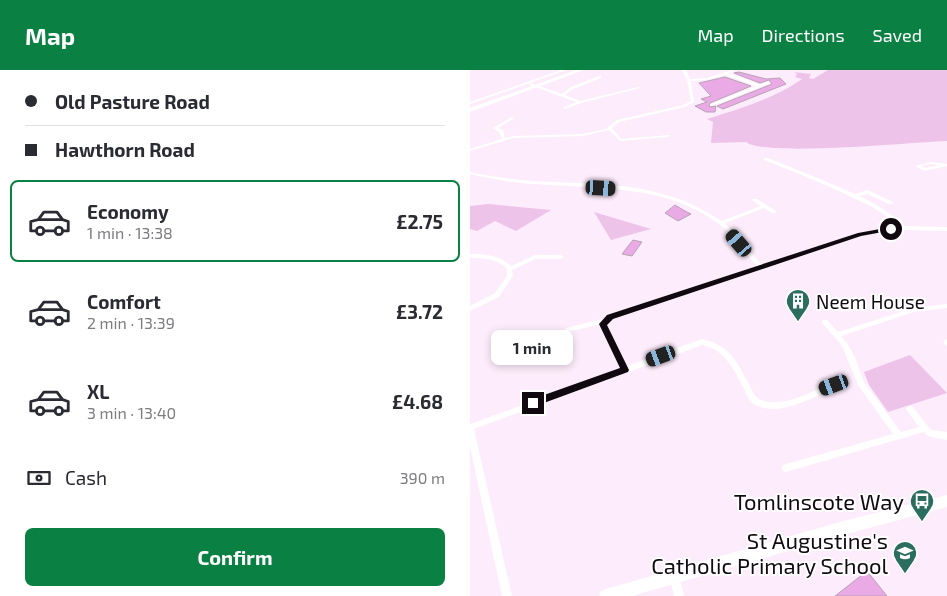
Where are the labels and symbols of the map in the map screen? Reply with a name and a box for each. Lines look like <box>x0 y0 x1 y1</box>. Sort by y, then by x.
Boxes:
car <box>585 180 616 196</box>
route start <box>880 218 902 240</box>
car <box>723 227 754 259</box>
building icon: Neem House <box>785 288 811 322</box>
place label: Neem House <box>816 290 925 313</box>
callout: 1 min <box>492 330 574 366</box>
car <box>644 344 677 368</box>
car <box>817 373 850 397</box>
route end <box>522 392 544 414</box>
place label: Tomlinscote Way <box>734 488 904 514</box>
bus stop icon: Tomlinscote Way <box>909 488 935 522</box>
place label: St Augustine's Catholic Primary School <box>651 527 888 578</box>
school or university icon: St Augustine's Catholic Primary School <box>892 540 918 574</box>

